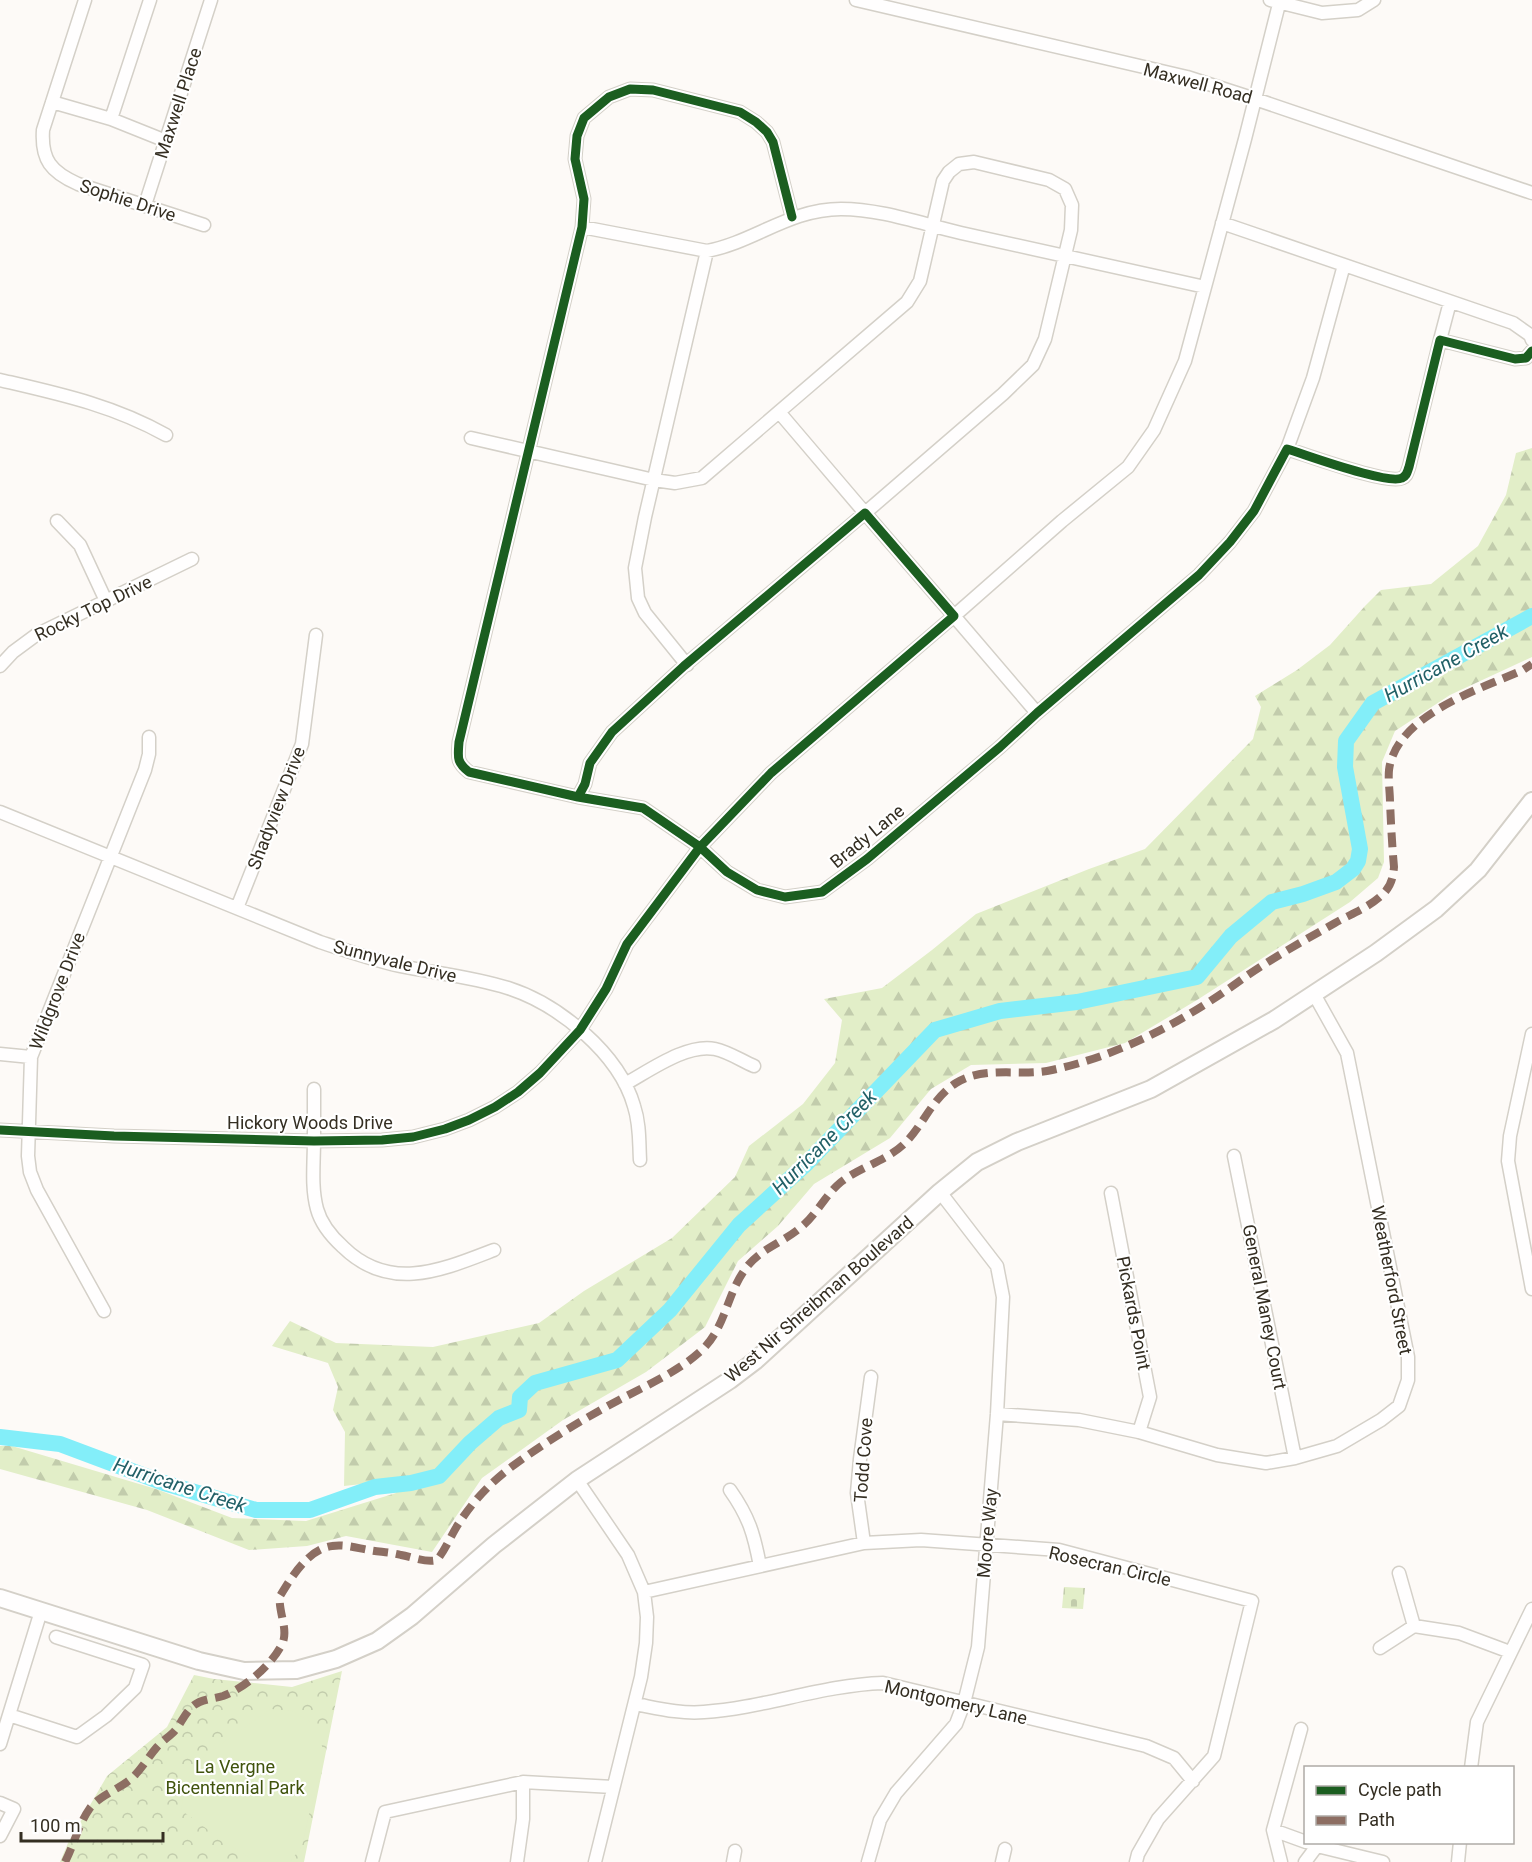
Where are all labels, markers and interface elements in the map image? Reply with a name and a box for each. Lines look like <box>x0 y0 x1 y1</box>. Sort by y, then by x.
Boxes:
street label: Maxwell Place <box>150 45 206 161</box>
street label: Maxwell Road <box>1141 58 1255 108</box>
street label: Sophie Drive <box>77 175 179 225</box>
street label: Rocky Top Drive <box>31 571 155 645</box>
water label: Hurricane Creek <box>1380 618 1513 707</box>
street label: Shadyview Drive <box>243 743 309 873</box>
street label: Brady Lane <box>826 800 908 872</box>
street label: Wildgrove Drive <box>25 929 89 1053</box>
street label: Sunnyvale Drive <box>331 936 459 986</box>
water label: Hurricane Creek <box>767 1084 882 1199</box>
street label: Hickory Woods Drive <box>227 1112 393 1133</box>
street label: Weatherford Street <box>1367 1204 1417 1356</box>
street label: West Nir Shreibman Boulevard <box>720 1211 918 1387</box>
street label: General Maney Court <box>1239 1223 1291 1391</box>
street label: Pickards Point <box>1113 1254 1155 1372</box>
street label: Todd Cove <box>850 1417 876 1503</box>
water label: Hurricane Creek <box>110 1452 251 1518</box>
street label: Moore Way <box>973 1487 1001 1579</box>
street label: Rosecran Circle <box>1047 1542 1173 1590</box>
street label: Montgomery Lane <box>883 1675 1029 1729</box>
park label: La Vergne Bicentennial Park <box>165 1756 305 1798</box>
legend <box>1304 1766 1514 1844</box>
text: Cycle path <box>1358 1779 1442 1800</box>
scale bar <box>21 1805 164 1843</box>
text: Path <box>1358 1809 1395 1830</box>
text: 100 m <box>30 1815 81 1836</box>

